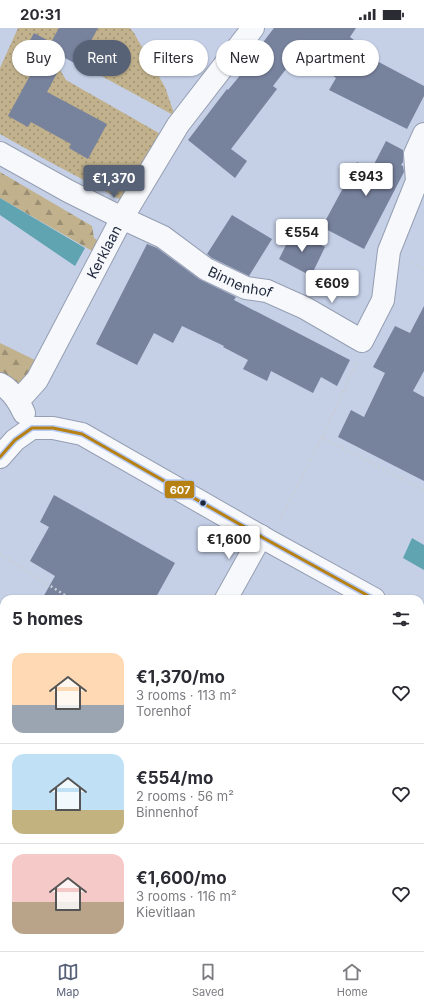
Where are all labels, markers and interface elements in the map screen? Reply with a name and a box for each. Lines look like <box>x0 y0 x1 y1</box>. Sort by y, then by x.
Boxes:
text: 20:31 <box>20 5 61 24</box>
chip: Buy <box>12 40 65 76</box>
chip: Rent <box>73 40 131 76</box>
chip: Filters <box>139 40 208 76</box>
chip: New <box>216 40 274 76</box>
chip: Apartment <box>282 40 379 76</box>
pin: €943 <box>342 163 390 197</box>
pin: €1,370 <box>81 165 147 199</box>
text: €943 <box>349 168 383 184</box>
text: €1,370 <box>92 170 136 186</box>
pin: €554 <box>278 219 326 253</box>
street label: Kerklaan <box>83 222 125 281</box>
text: €554 <box>285 224 319 240</box>
street label: Binnenhof <box>205 262 275 300</box>
pin: €609 <box>308 270 356 304</box>
text: €609 <box>315 275 349 291</box>
line badge: 607 <box>164 480 195 499</box>
text: 607 <box>170 483 190 497</box>
unlabelled marker <box>198 498 208 508</box>
pin: €1,600 <box>196 526 262 560</box>
text: €1,600 <box>207 531 251 547</box>
icon: filters <box>390 608 412 630</box>
text: 5 homes <box>12 609 83 629</box>
text: €1,370/mo <box>136 667 225 687</box>
icon: home <box>44 669 92 717</box>
icon: heart <box>390 682 412 704</box>
text: 3 rooms · 113 m² <box>136 687 237 703</box>
text: Torenhof <box>136 703 191 719</box>
text: €554/mo <box>136 768 213 788</box>
icon: home <box>44 770 92 818</box>
icon: heart <box>390 783 412 805</box>
text: 2 rooms · 56 m² <box>136 788 234 804</box>
text: Binnenhof <box>136 804 199 820</box>
text: €1,600/mo <box>136 868 227 888</box>
icon: home <box>44 870 92 918</box>
icon: heart <box>390 883 412 905</box>
text: 3 rooms · 116 m² <box>136 888 237 904</box>
text: Kievitlaan <box>136 904 196 920</box>
tab: Map <box>56 961 79 999</box>
tab: Saved <box>192 961 224 999</box>
tab: Home <box>337 961 368 999</box>

